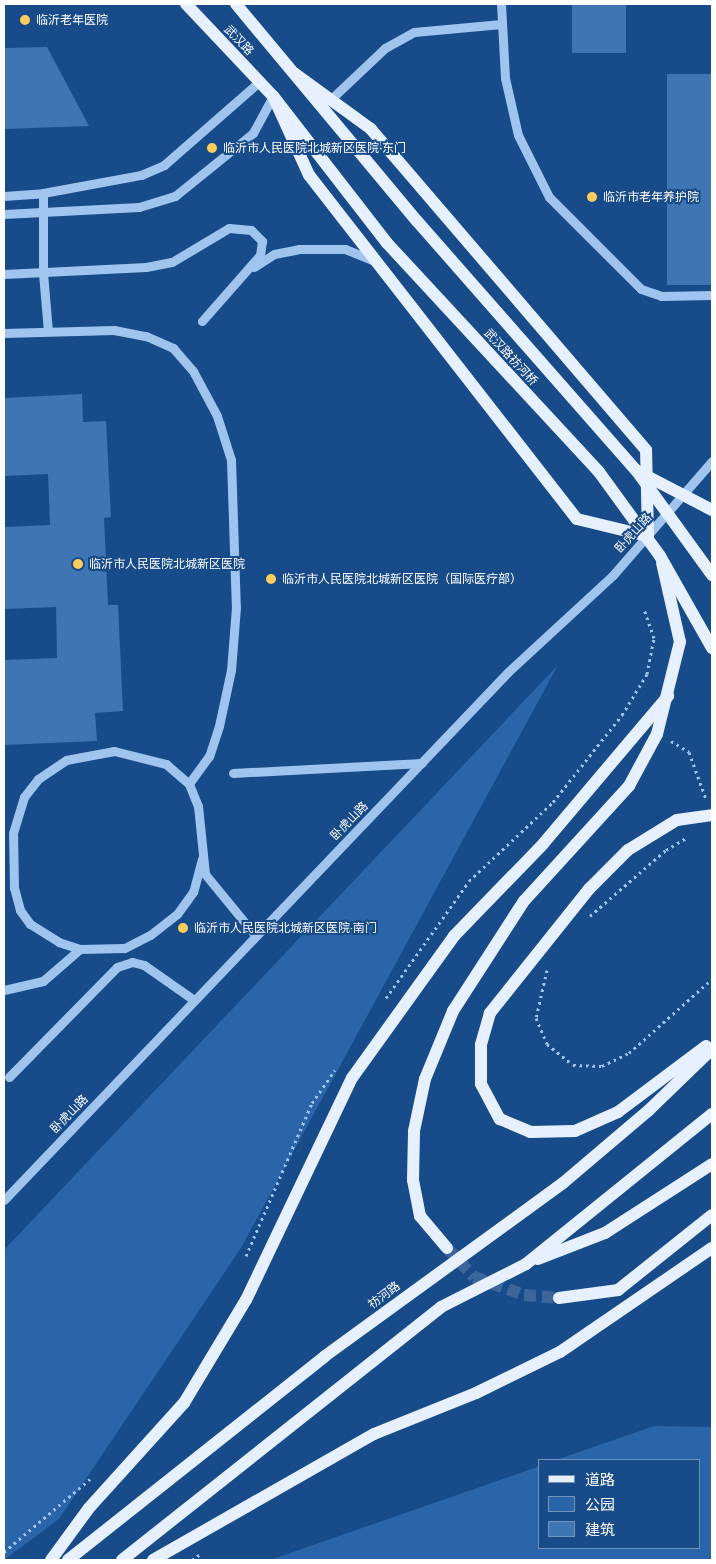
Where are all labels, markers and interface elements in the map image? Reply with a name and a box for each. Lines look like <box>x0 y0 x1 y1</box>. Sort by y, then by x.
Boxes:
marker: 临沂老年医院 <box>18 13 32 27</box>
place label: 临沂老年医院 <box>36 13 108 27</box>
street label: 武汉路 <box>221 22 257 58</box>
marker: 临沂市人民医院北城新区医院·东门 <box>205 141 219 155</box>
place label: 临沂市人民医院北城新区医院·东门 <box>223 141 406 155</box>
marker: 临沂市老年养护院 <box>585 190 599 204</box>
place label: 临沂市老年养护院 <box>603 190 699 204</box>
street label: 武汉路祊河桥 <box>481 326 541 388</box>
street label: 卧虎山路 <box>612 510 654 556</box>
marker: 临沂市人民医院北城新区医院 <box>71 557 85 571</box>
place label: 临沂市人民医院北城新区医院 <box>89 557 245 571</box>
marker: 临沂市人民医院北城新区医院（国际医疗部） <box>264 572 278 586</box>
place label: 临沂市人民医院北城新区医院（国际医疗部） <box>282 572 522 586</box>
street label: 卧虎山路 <box>327 799 371 843</box>
marker: 临沂市人民医院北城新区医院·南门 <box>176 921 190 935</box>
place label: 临沂市人民医院北城新区医院·南门 <box>194 921 377 935</box>
street label: 卧虎山路 <box>47 1092 91 1136</box>
street label: 祊河路 <box>365 1278 403 1312</box>
legend <box>538 1459 701 1549</box>
text: 道路 <box>585 1471 615 1488</box>
text: 公园 <box>585 1496 615 1513</box>
text: 建筑 <box>585 1521 615 1538</box>

